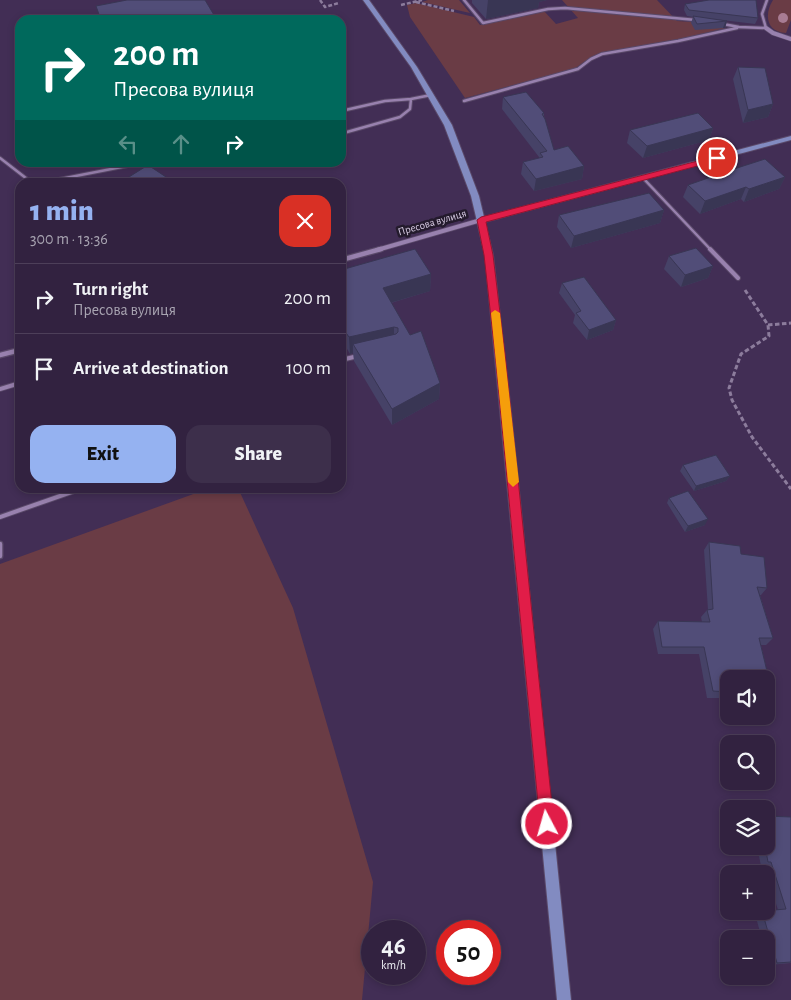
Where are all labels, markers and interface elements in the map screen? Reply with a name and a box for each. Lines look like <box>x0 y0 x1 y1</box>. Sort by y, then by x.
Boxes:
icon: right <box>30 35 95 100</box>
text: 200 m <box>113 37 200 72</box>
text: Пресова вулиця <box>113 78 255 100</box>
icon: left <box>114 130 142 158</box>
icon: ahead <box>167 130 195 158</box>
icon: right <box>220 130 248 158</box>
pin <box>696 137 738 179</box>
icon: arrive <box>703 144 731 172</box>
button: close <box>279 195 331 247</box>
text: 1 min <box>30 196 94 226</box>
street label: Пресова вулиця <box>397 207 468 238</box>
text: 300 m · 13:36 <box>30 231 108 247</box>
text: Turn right <box>73 280 148 299</box>
icon: right <box>30 285 58 313</box>
text: 200 m <box>284 289 331 308</box>
text: Пресова вулиця <box>73 302 176 318</box>
icon: arrive <box>30 355 58 383</box>
text: Arrive at destination <box>73 359 229 378</box>
text: 100 m <box>286 359 331 378</box>
button: Exit <box>30 425 176 483</box>
button: Share <box>186 425 331 483</box>
map controls <box>720 670 775 985</box>
button: sound <box>720 670 775 725</box>
button: search <box>720 735 775 790</box>
position arrow <box>520 797 572 849</box>
button: layers <box>720 800 775 855</box>
button: + <box>720 865 775 920</box>
speed limit sign: 50 <box>436 920 501 985</box>
button: − <box>720 930 775 985</box>
text: 46 <box>381 934 406 959</box>
text: km/h <box>381 959 406 971</box>

